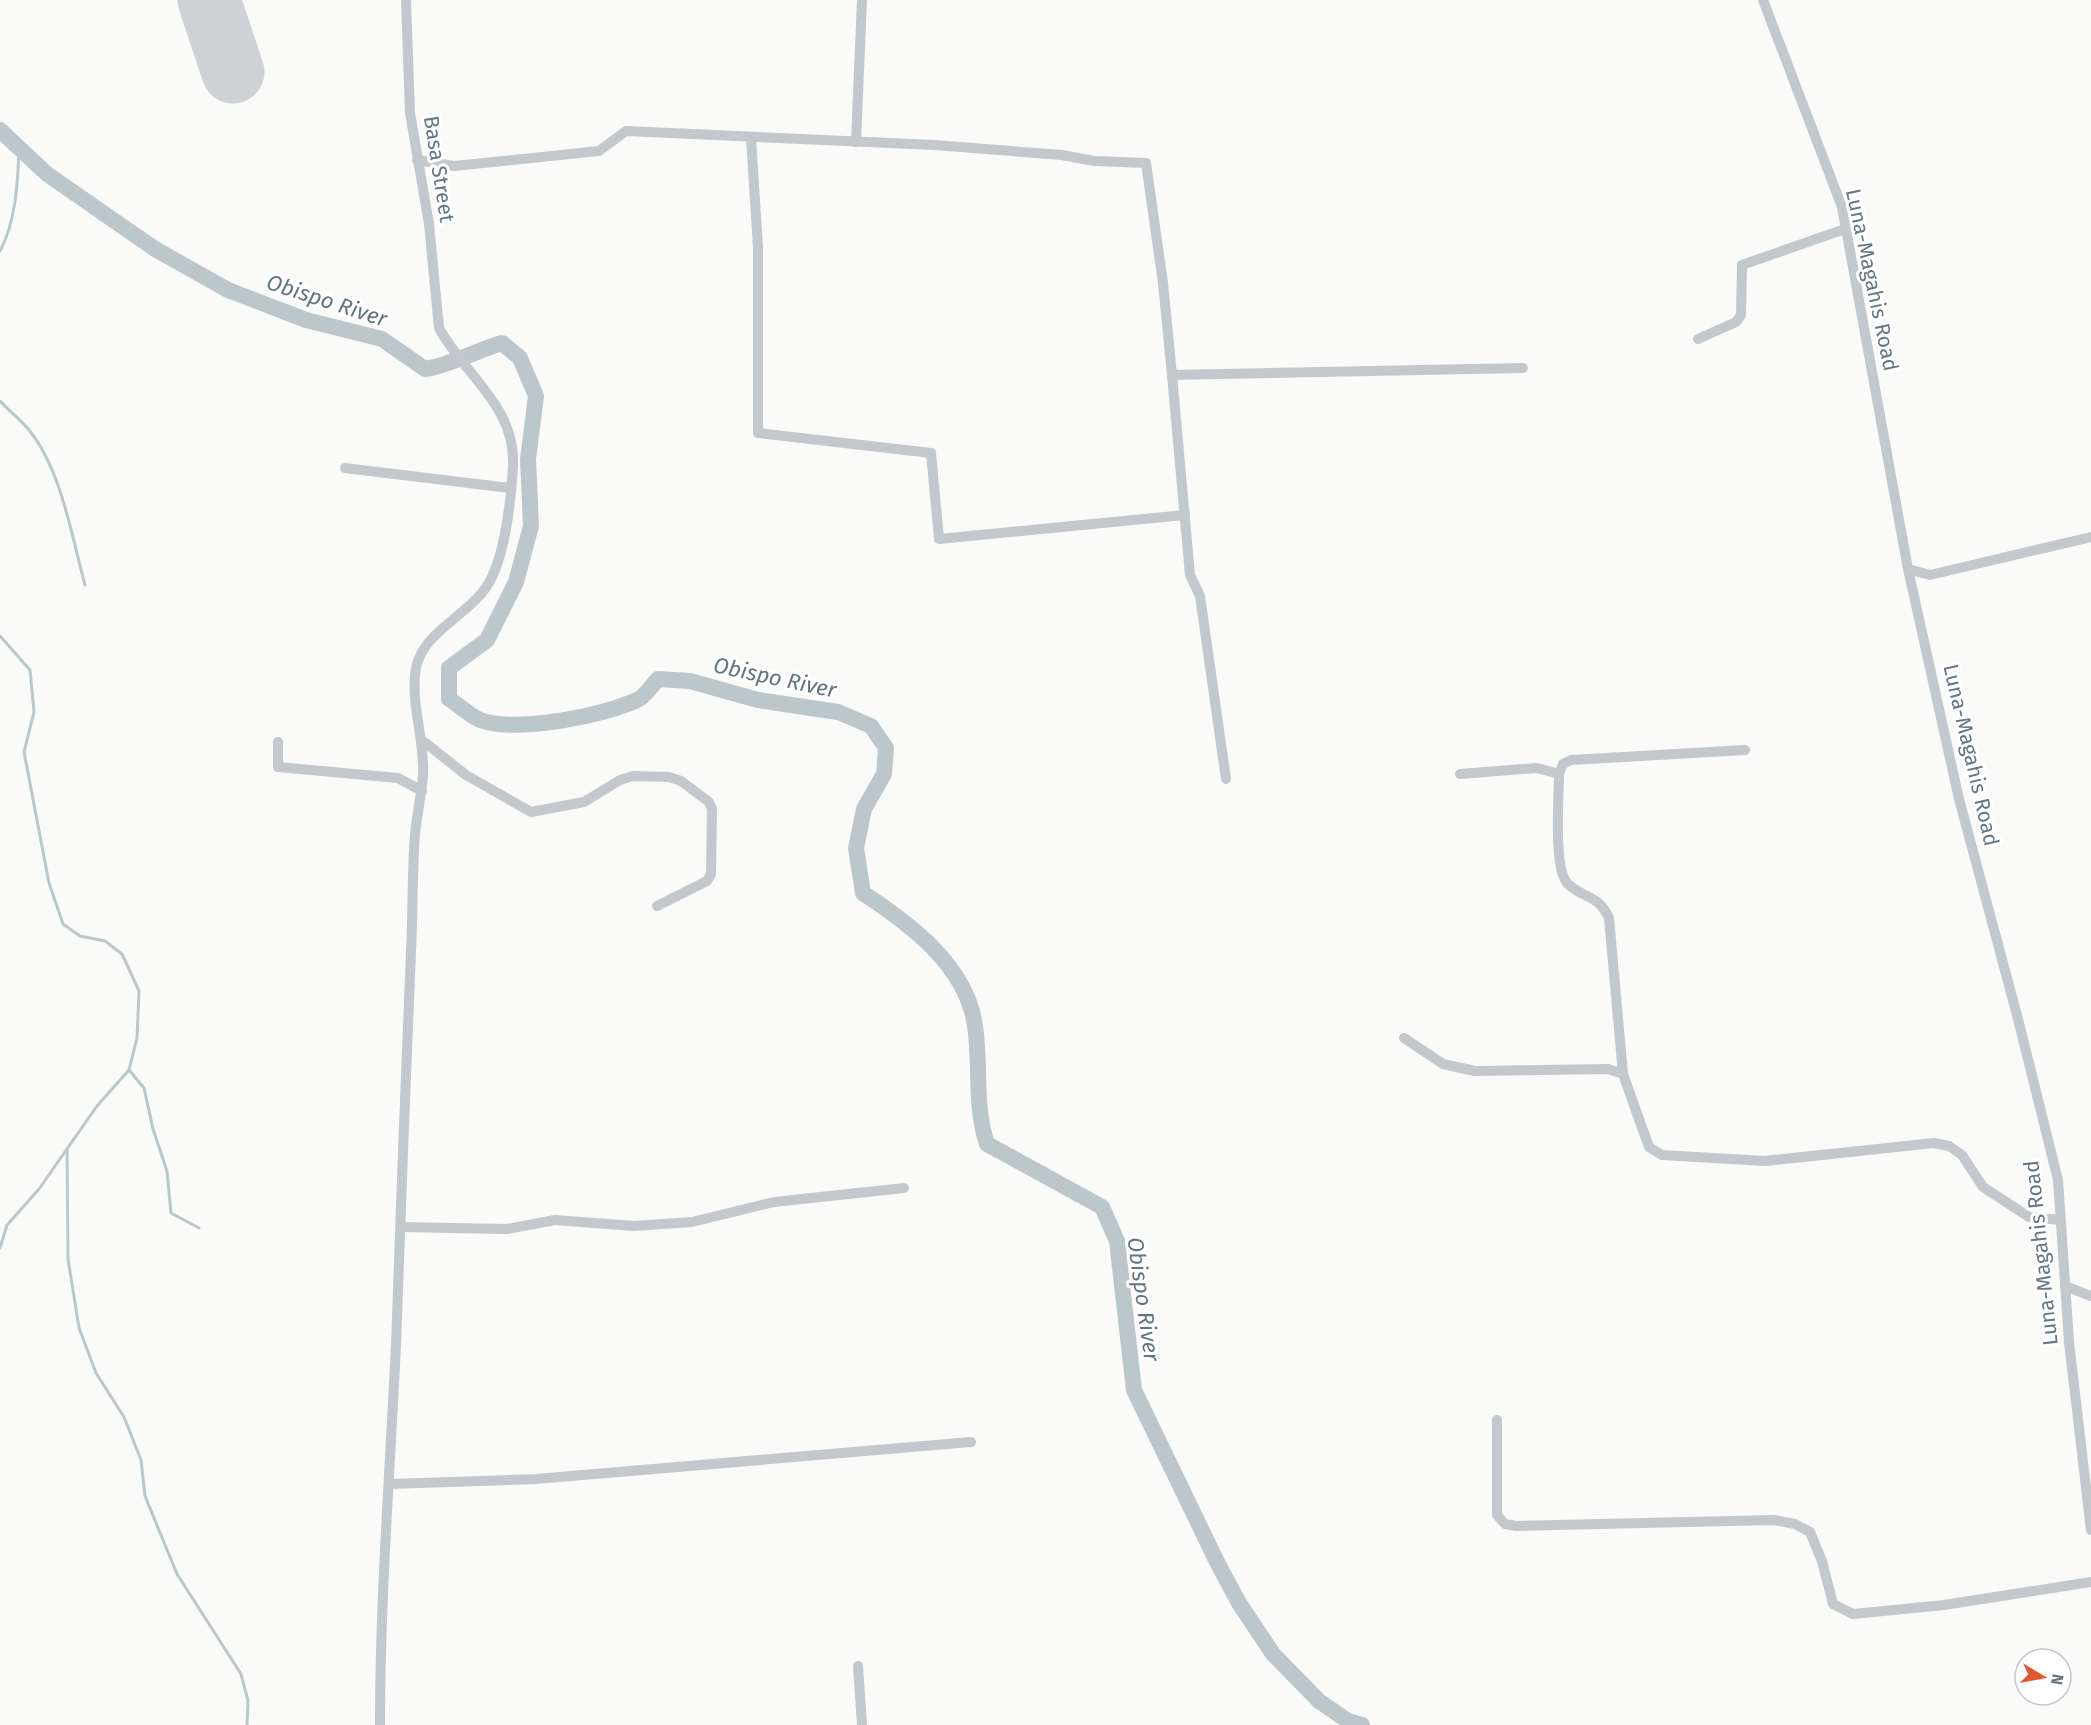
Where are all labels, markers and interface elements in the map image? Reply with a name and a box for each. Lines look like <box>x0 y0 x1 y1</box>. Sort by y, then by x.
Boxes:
street label: Basa Street <box>418 114 460 225</box>
street label: Luna-Magahis Road <box>1840 186 1904 374</box>
water label: Obispo River <box>263 268 391 333</box>
water label: Obispo River <box>711 651 839 704</box>
street label: Luna-Magahis Road <box>1937 662 2005 848</box>
street label: Luna-Magahis Road <box>2018 1159 2064 1347</box>
water label: Obispo River <box>1121 1235 1166 1363</box>
north arrow <box>2013 1647 2073 1707</box>
text: N <box>2047 1673 2068 1686</box>

